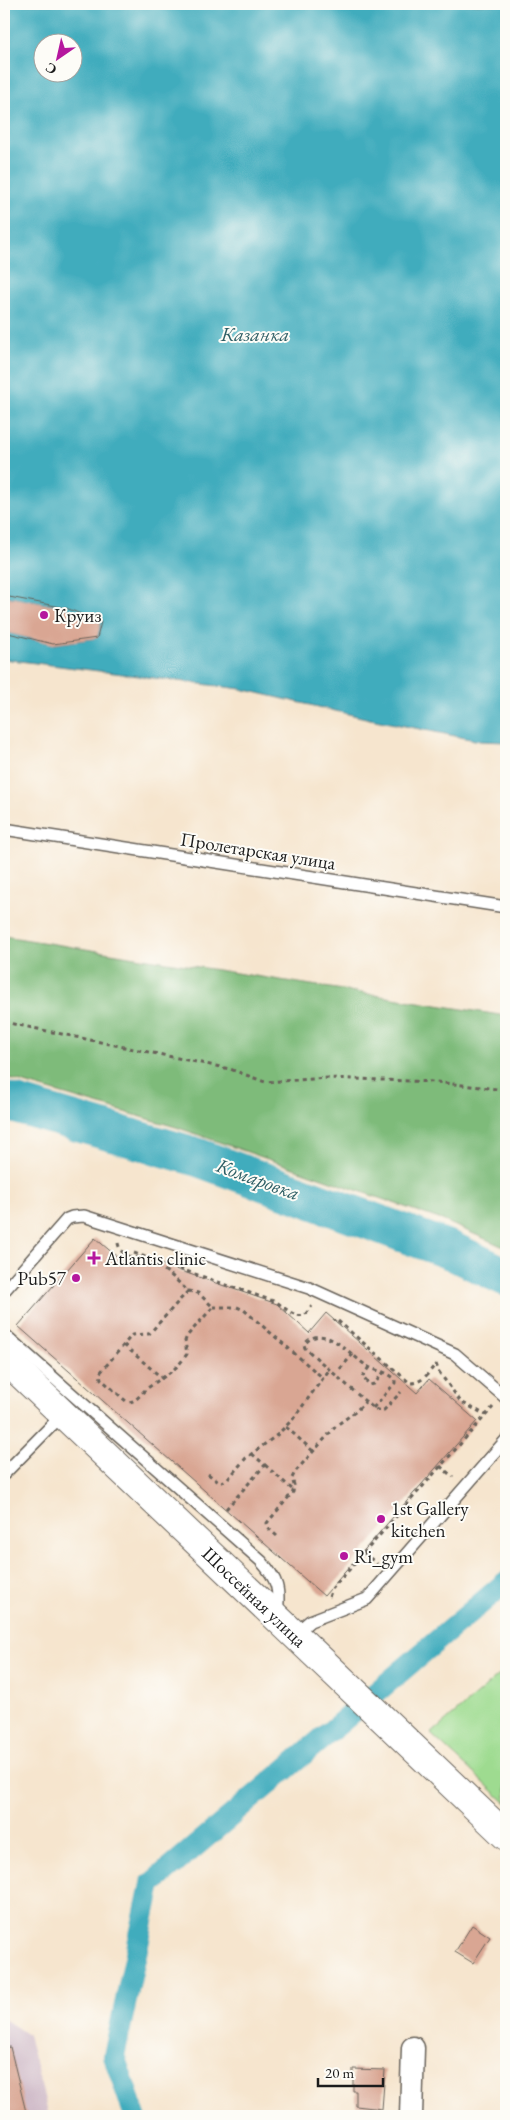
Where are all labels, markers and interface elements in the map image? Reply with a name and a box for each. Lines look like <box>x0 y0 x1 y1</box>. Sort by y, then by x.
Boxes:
north arrow <box>32 32 82 82</box>
text: С <box>42 59 60 79</box>
water label: Казанка <box>220 321 289 347</box>
place label: Круиз <box>54 603 102 628</box>
marker: Круиз <box>38 609 50 621</box>
street label: Пролетарская улица <box>179 826 338 876</box>
water label: Комаровка <box>212 1152 303 1206</box>
place label: Atlantis clinic <box>104 1246 206 1271</box>
marker: Atlantis clinic <box>87 1251 101 1265</box>
place label: Pub57 <box>17 1266 67 1291</box>
marker: Pub57 <box>70 1272 82 1284</box>
place label: 1st Gallery kitchen <box>391 1496 469 1543</box>
marker: 1st Gallery kitchen <box>375 1513 387 1525</box>
street label: Шоссейная улица <box>197 1541 313 1653</box>
place label: Ri_gym <box>354 1544 413 1569</box>
marker: Ri_gym <box>338 1550 350 1562</box>
scale bar <box>318 2055 382 2087</box>
text: 20 m <box>325 2063 354 2082</box>

